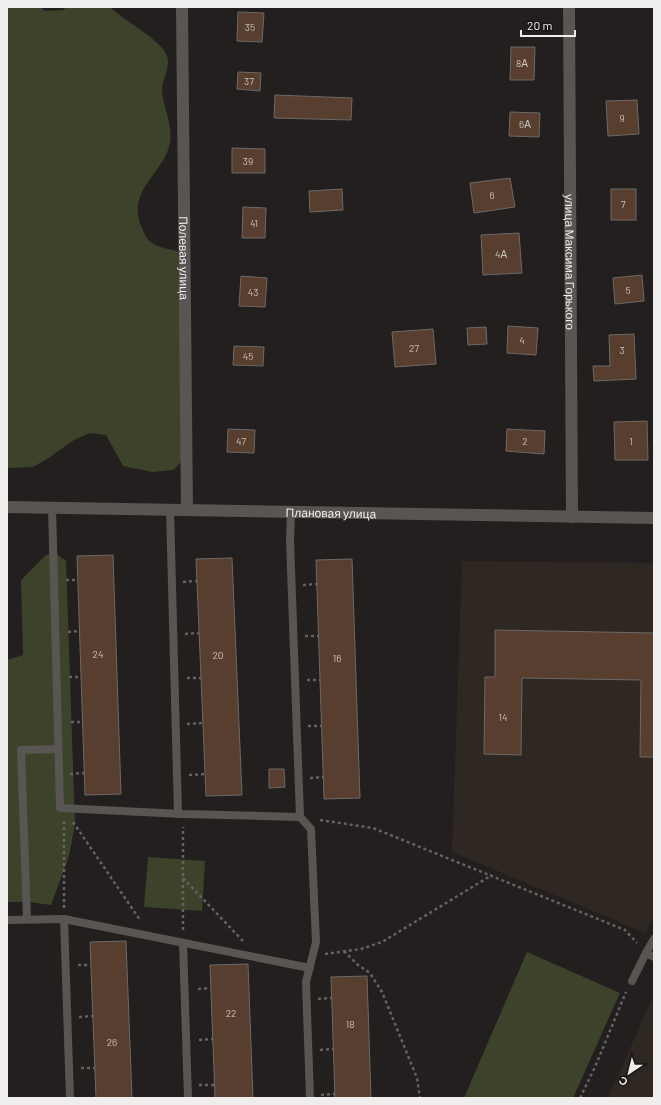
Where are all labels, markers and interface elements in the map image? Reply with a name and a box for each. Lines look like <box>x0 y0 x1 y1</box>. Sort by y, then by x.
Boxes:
scale bar <box>521 12 575 38</box>
text: 20 m <box>527 18 553 32</box>
house number: 35 <box>245 21 255 33</box>
house number: 8А <box>516 57 528 69</box>
house number: 37 <box>244 75 254 87</box>
house number: 9 <box>619 112 625 124</box>
house number: 6А <box>519 118 531 130</box>
house number: 39 <box>243 155 253 167</box>
house number: 6 <box>489 189 495 201</box>
street label: улица Максима Горького <box>562 194 578 330</box>
house number: 7 <box>621 198 626 210</box>
street label: Полевая улица <box>177 216 192 300</box>
house number: 41 <box>250 217 258 229</box>
house number: 4А <box>495 248 507 260</box>
house number: 5 <box>625 284 631 296</box>
house number: 43 <box>248 286 258 298</box>
house number: 4 <box>519 334 525 346</box>
house number: 27 <box>409 342 419 354</box>
house number: 3 <box>619 344 625 356</box>
house number: 45 <box>243 350 253 362</box>
house number: 47 <box>236 435 246 447</box>
house number: 2 <box>522 435 528 447</box>
house number: 1 <box>629 435 633 447</box>
street label: Плановая улица <box>286 505 377 521</box>
house number: 24 <box>93 648 103 660</box>
house number: 20 <box>212 649 224 661</box>
house number: 16 <box>333 652 341 664</box>
house number: 14 <box>498 711 508 723</box>
house number: 22 <box>226 1007 236 1019</box>
house number: 18 <box>346 1018 354 1030</box>
house number: 26 <box>107 1036 117 1048</box>
north arrow <box>609 1053 649 1093</box>
text: С <box>616 1074 630 1089</box>

